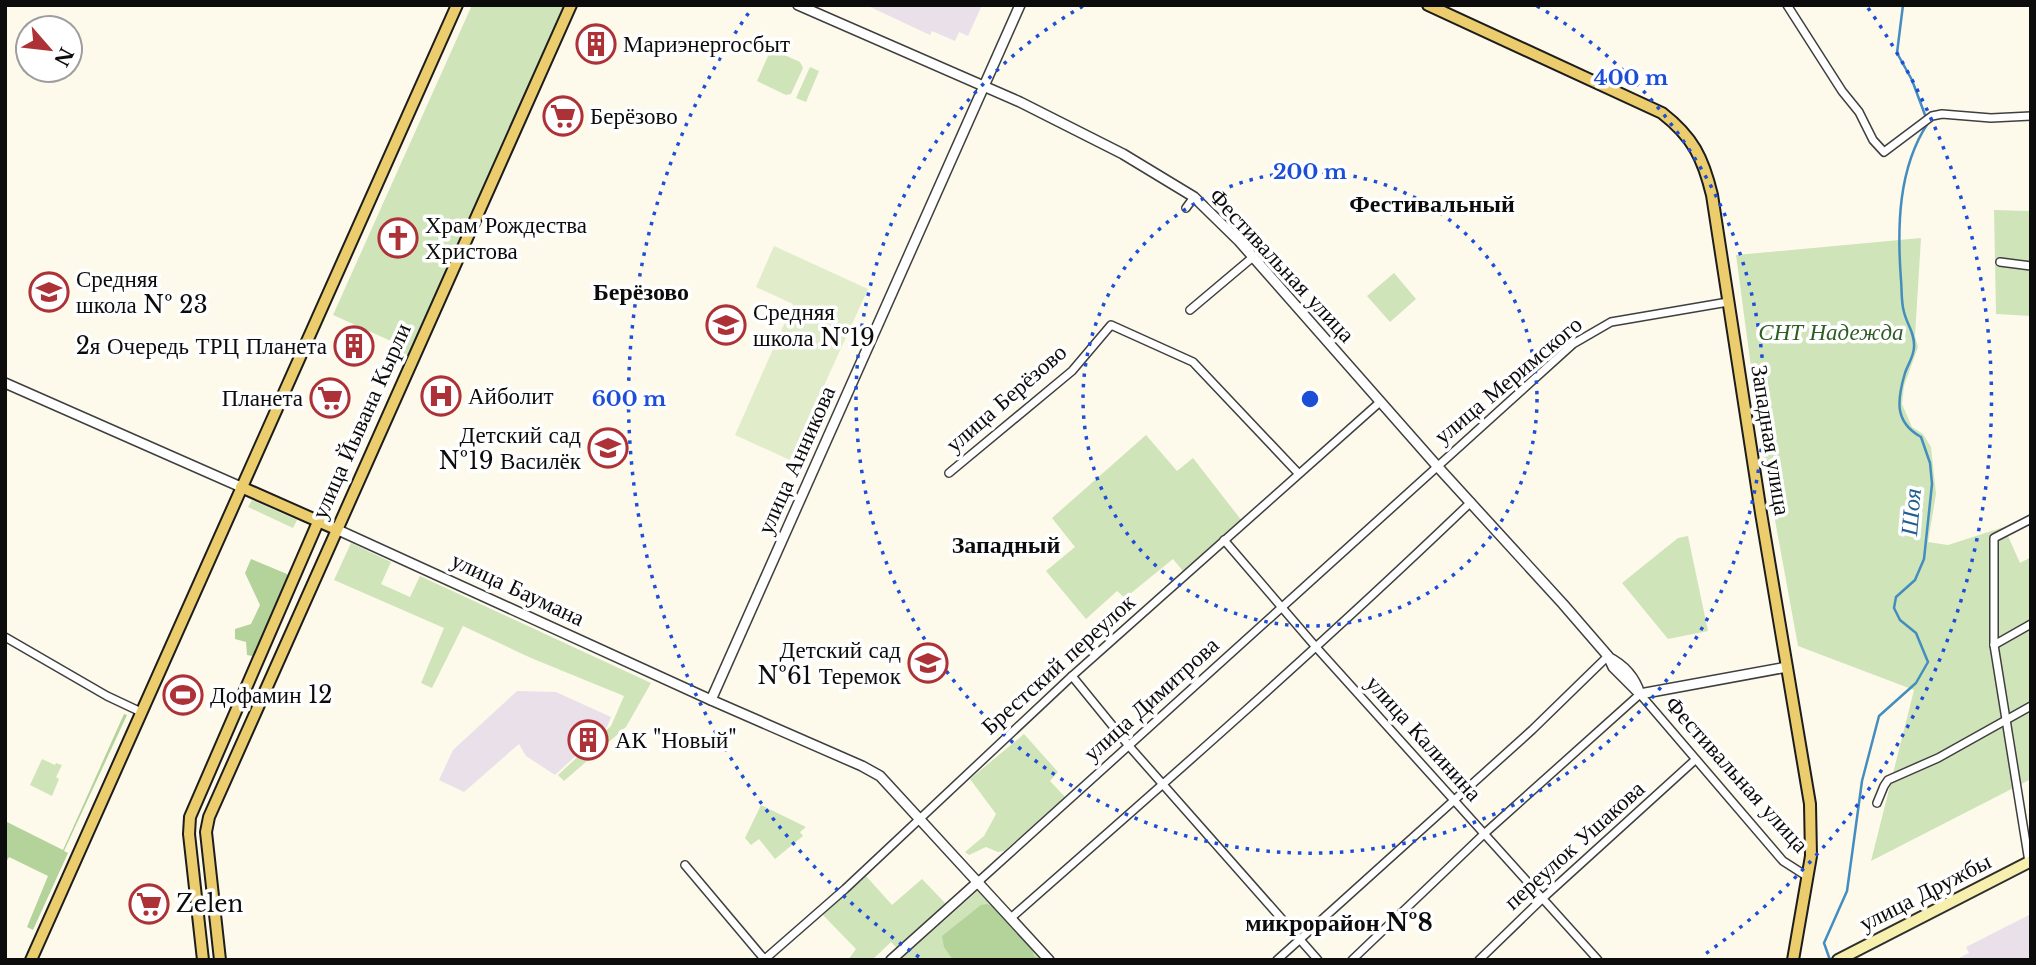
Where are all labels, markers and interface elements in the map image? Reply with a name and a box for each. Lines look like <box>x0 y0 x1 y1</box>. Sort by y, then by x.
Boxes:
north arrow <box>14 14 84 84</box>
building icon: Мариэнергосбыт <box>575 23 617 65</box>
place label: Мариэнергосбыт <box>623 30 790 58</box>
text: N <box>49 43 78 70</box>
text: 400 m <box>1594 65 1668 91</box>
supermarket icon: Берёзово <box>542 95 584 137</box>
place label: Берёзово <box>590 102 678 130</box>
text: 200 m <box>1273 159 1347 185</box>
street label: Фестивальная улица <box>1203 182 1361 348</box>
district label: Фестивальный <box>1349 189 1515 218</box>
place label: Храм Рождества Христова <box>425 211 587 265</box>
church icon: Храм Рождества Христова <box>377 217 419 259</box>
place label: Средняя школа № 23 <box>76 265 208 319</box>
school or university icon: Средняя школа № 23 <box>28 271 70 313</box>
district label: Берёзово <box>593 277 689 306</box>
place label: Средняя школа №19 <box>753 298 875 352</box>
school or university icon: Средняя школа №19 <box>705 304 747 346</box>
street label: улица Меримского <box>1428 310 1588 450</box>
park label: СНТ Надежда <box>1758 318 1904 346</box>
street label: улица Йывана Кырли <box>305 319 417 523</box>
building icon: 2я Очередь ТРЦ Планета <box>333 325 375 367</box>
place label: 2я Очередь ТРЦ Планета <box>76 332 327 360</box>
street label: улица Берёзово <box>940 338 1072 458</box>
street label: Западная улица <box>1745 363 1797 517</box>
hospital icon: Айболит <box>420 375 462 417</box>
supermarket icon: Планета <box>309 377 351 419</box>
place label: Айболит <box>468 382 554 410</box>
street label: улица Анникова <box>751 382 841 538</box>
place label: Планета <box>222 384 303 412</box>
text: 600 m <box>592 386 666 412</box>
centre of rings <box>1298 387 1322 411</box>
place label: Детский сад №19 Василёк <box>439 421 582 475</box>
school or university icon: Детский сад №19 Василёк <box>587 427 629 469</box>
water label: Шоя <box>1894 487 1927 538</box>
district label: Западный <box>952 530 1061 559</box>
street label: улица Баумана <box>447 546 589 632</box>
street label: Брестский переулок <box>975 587 1141 740</box>
street label: улица Димитрова <box>1078 631 1224 767</box>
place label: Детский сад №61 Теремок <box>757 636 902 690</box>
school or university icon: Детский сад №61 Теремок <box>907 642 949 684</box>
street label: улица Калинина <box>1360 669 1488 807</box>
sports icon: Дофамин 12 <box>162 674 204 716</box>
place label: Дофамин 12 <box>210 681 333 709</box>
street label: Фестивальная улица <box>1659 690 1815 858</box>
building icon: АК "Новый" <box>567 719 609 761</box>
place label: АК "Новый" <box>615 726 737 754</box>
street label: переулок Ушакова <box>1498 775 1650 915</box>
street label: улица Дружбы <box>1854 847 1996 937</box>
supermarket icon: Zelen <box>128 883 170 925</box>
place label: Zelen <box>176 890 244 918</box>
district label: микрорайон №8 <box>1245 908 1433 937</box>

